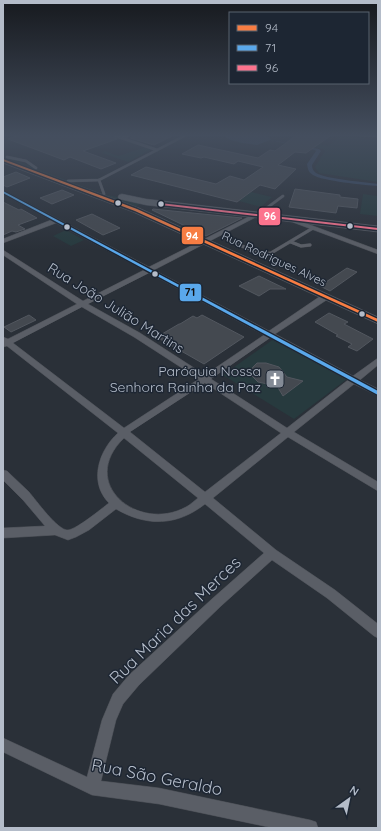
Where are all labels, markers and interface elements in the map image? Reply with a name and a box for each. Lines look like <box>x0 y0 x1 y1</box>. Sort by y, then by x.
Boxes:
legend <box>229 12 369 84</box>
text: 94 <box>265 20 278 35</box>
text: 71 <box>265 40 276 55</box>
text: 96 <box>265 60 279 75</box>
unlabelled marker <box>113 198 123 208</box>
unlabelled marker <box>156 199 166 209</box>
line badge: 96 <box>258 207 281 226</box>
text: 96 <box>264 209 276 223</box>
unlabelled marker <box>345 221 355 231</box>
unlabelled marker <box>62 222 72 232</box>
line badge: 94 <box>181 226 204 245</box>
street label: Rua Rodrigues Alves <box>219 228 329 290</box>
text: 94 <box>186 229 199 243</box>
street label: Rua João Julião Martins <box>44 259 188 357</box>
unlabelled marker <box>150 269 160 279</box>
line badge: 71 <box>179 283 202 302</box>
text: 71 <box>185 285 195 299</box>
unlabelled marker <box>357 309 367 319</box>
place label: Paróquia Nossa Senhora Rainha da Paz <box>110 362 261 396</box>
church icon: Paróquia Nossa Senhora Rainha da Paz <box>264 368 286 390</box>
street label: Rua Maria das Merces <box>105 551 245 688</box>
street label: Rua São Geraldo <box>90 754 224 800</box>
north arrow <box>329 779 369 819</box>
text: N <box>347 783 362 799</box>

